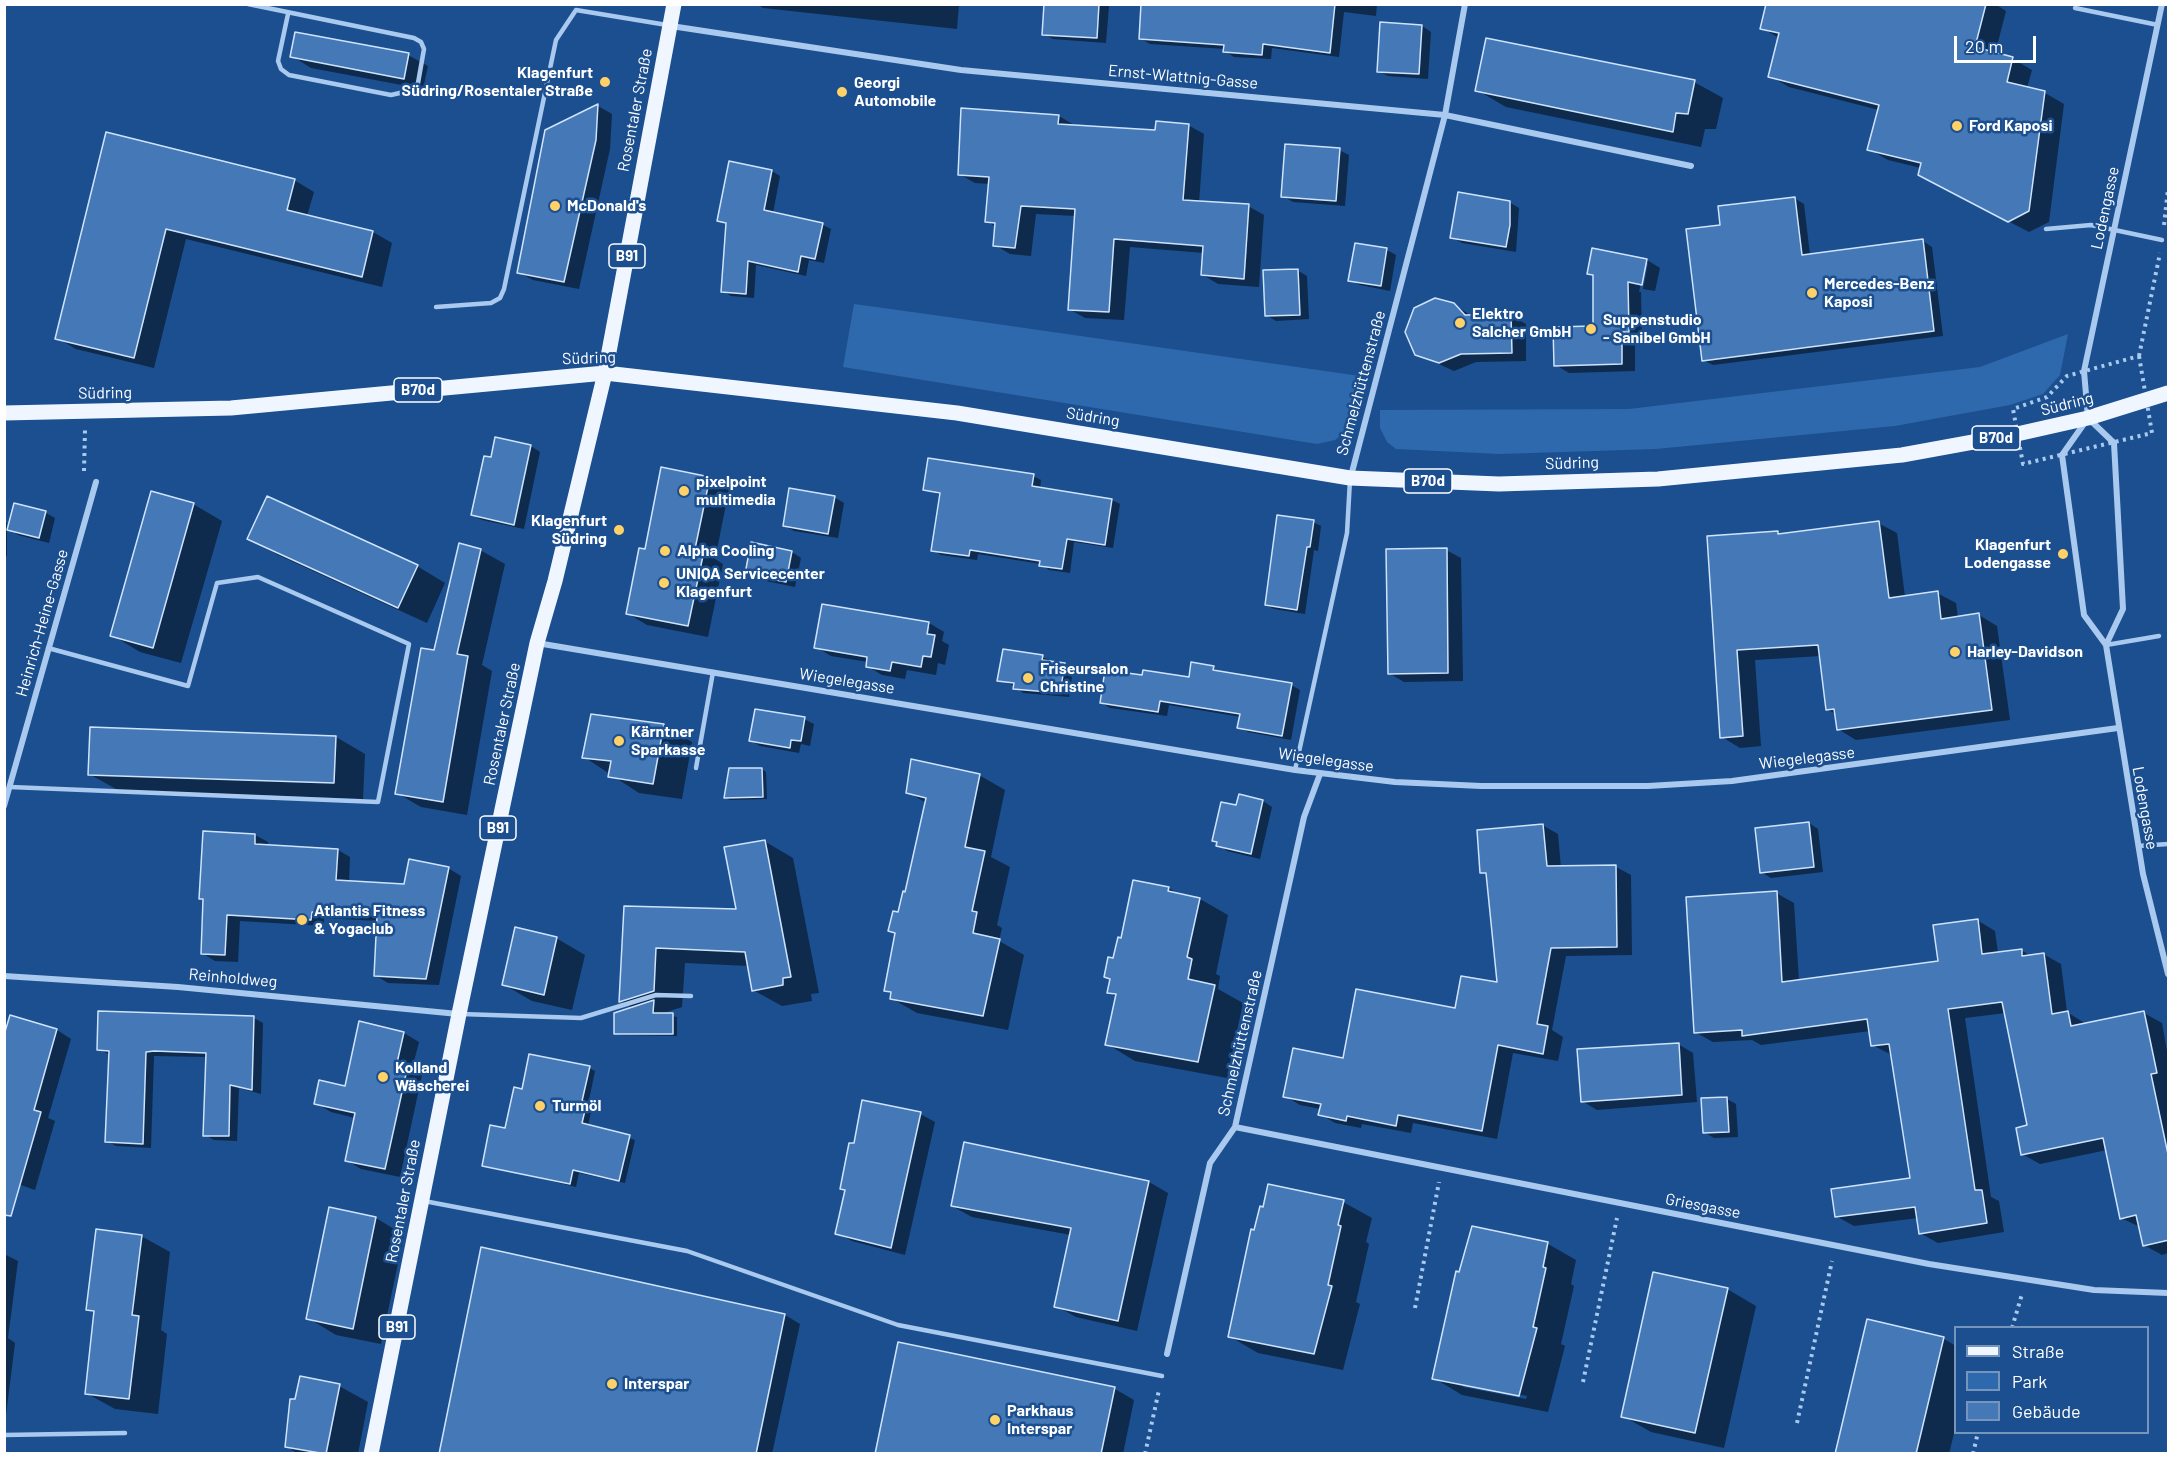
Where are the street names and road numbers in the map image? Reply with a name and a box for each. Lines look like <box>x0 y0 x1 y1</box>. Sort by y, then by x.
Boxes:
street label: Rosentaler Straße <box>614 47 656 173</box>
street label: Ernst-Wlattnig-Gasse <box>1107 61 1259 93</box>
street label: Lodengasse <box>2087 165 2123 251</box>
road number: B91 <box>609 244 645 268</box>
street label: Schmelzhüttenstraße <box>1332 308 1390 458</box>
street label: Südring <box>562 347 616 369</box>
road number: B70d <box>394 378 442 402</box>
street label: Südring <box>78 383 132 403</box>
street label: Südring <box>2039 388 2095 420</box>
street label: Südring <box>1065 403 1121 431</box>
road number: B70d <box>1972 426 2020 450</box>
street label: Südring <box>1545 452 1599 474</box>
road number: B70d <box>1404 469 1452 493</box>
street label: Heinrich-Heine-Gasse <box>12 547 72 699</box>
street label: Rosentaler Straße <box>480 661 524 787</box>
street label: Wiegelegasse <box>798 664 896 698</box>
street label: Wiegelegasse <box>1758 743 1856 773</box>
street label: Wiegelegasse <box>1277 744 1375 776</box>
street label: Lodengasse <box>2128 765 2162 851</box>
road number: B91 <box>480 816 516 840</box>
street label: Reinholdweg <box>188 965 278 991</box>
street label: Schmelzhüttenstraße <box>1214 968 1266 1118</box>
street label: Rosentaler Straße <box>382 1138 424 1264</box>
street label: Griesgasse <box>1664 1189 1742 1223</box>
road number: B91 <box>379 1315 415 1339</box>

